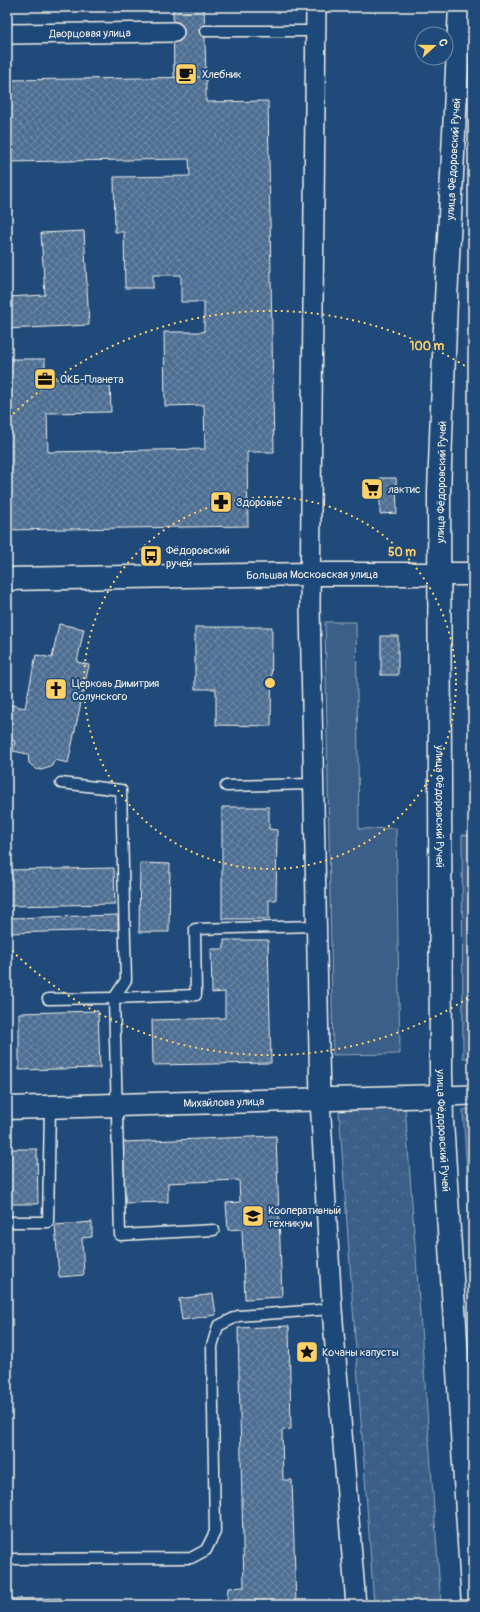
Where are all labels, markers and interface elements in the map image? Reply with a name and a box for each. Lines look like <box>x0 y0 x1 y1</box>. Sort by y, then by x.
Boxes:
north arrow <box>414 26 454 66</box>
street label: Дворцовая улица <box>48 27 131 41</box>
text: С <box>436 37 450 48</box>
cafe icon: Хлебник <box>173 61 199 87</box>
place label: Хлебник <box>202 68 242 81</box>
street label: улица Фёдоровский Ручей <box>444 98 463 221</box>
text: 100 m <box>410 339 445 354</box>
office icon: ОКБ-Планета <box>32 366 58 392</box>
place label: ОКБ-Планета <box>60 373 124 386</box>
street label: улица Фёдоровский Ручей <box>434 421 449 544</box>
supermarket icon: лактис <box>359 476 385 502</box>
place label: лактис <box>388 483 421 496</box>
pharmacy icon: Здоровье <box>208 489 234 515</box>
place label: Здоровье <box>236 496 283 509</box>
bus stop icon: Фёдоровский ручей <box>138 543 164 569</box>
place label: Фёдоровский ручей <box>166 544 230 570</box>
text: 50 m <box>388 545 416 560</box>
street label: Большая Московская улица <box>246 568 378 582</box>
church icon: Церковь Димитрия Солунского <box>43 676 69 702</box>
centre of rings <box>263 676 277 690</box>
place label: Церковь Димитрия Солунского <box>72 677 159 703</box>
street label: улица Фёдоровский Ручей <box>433 744 446 868</box>
street label: улица Фёдоровский Ручей <box>434 1068 453 1192</box>
street label: Михайлова улица <box>183 1095 265 1110</box>
school or university icon: Кооперативный техникум <box>240 1203 266 1229</box>
place label: Кооперативный техникум <box>268 1204 341 1230</box>
place icon: Кочаны капусты <box>294 1339 320 1365</box>
place label: Кочаны капусты <box>322 1346 399 1359</box>

